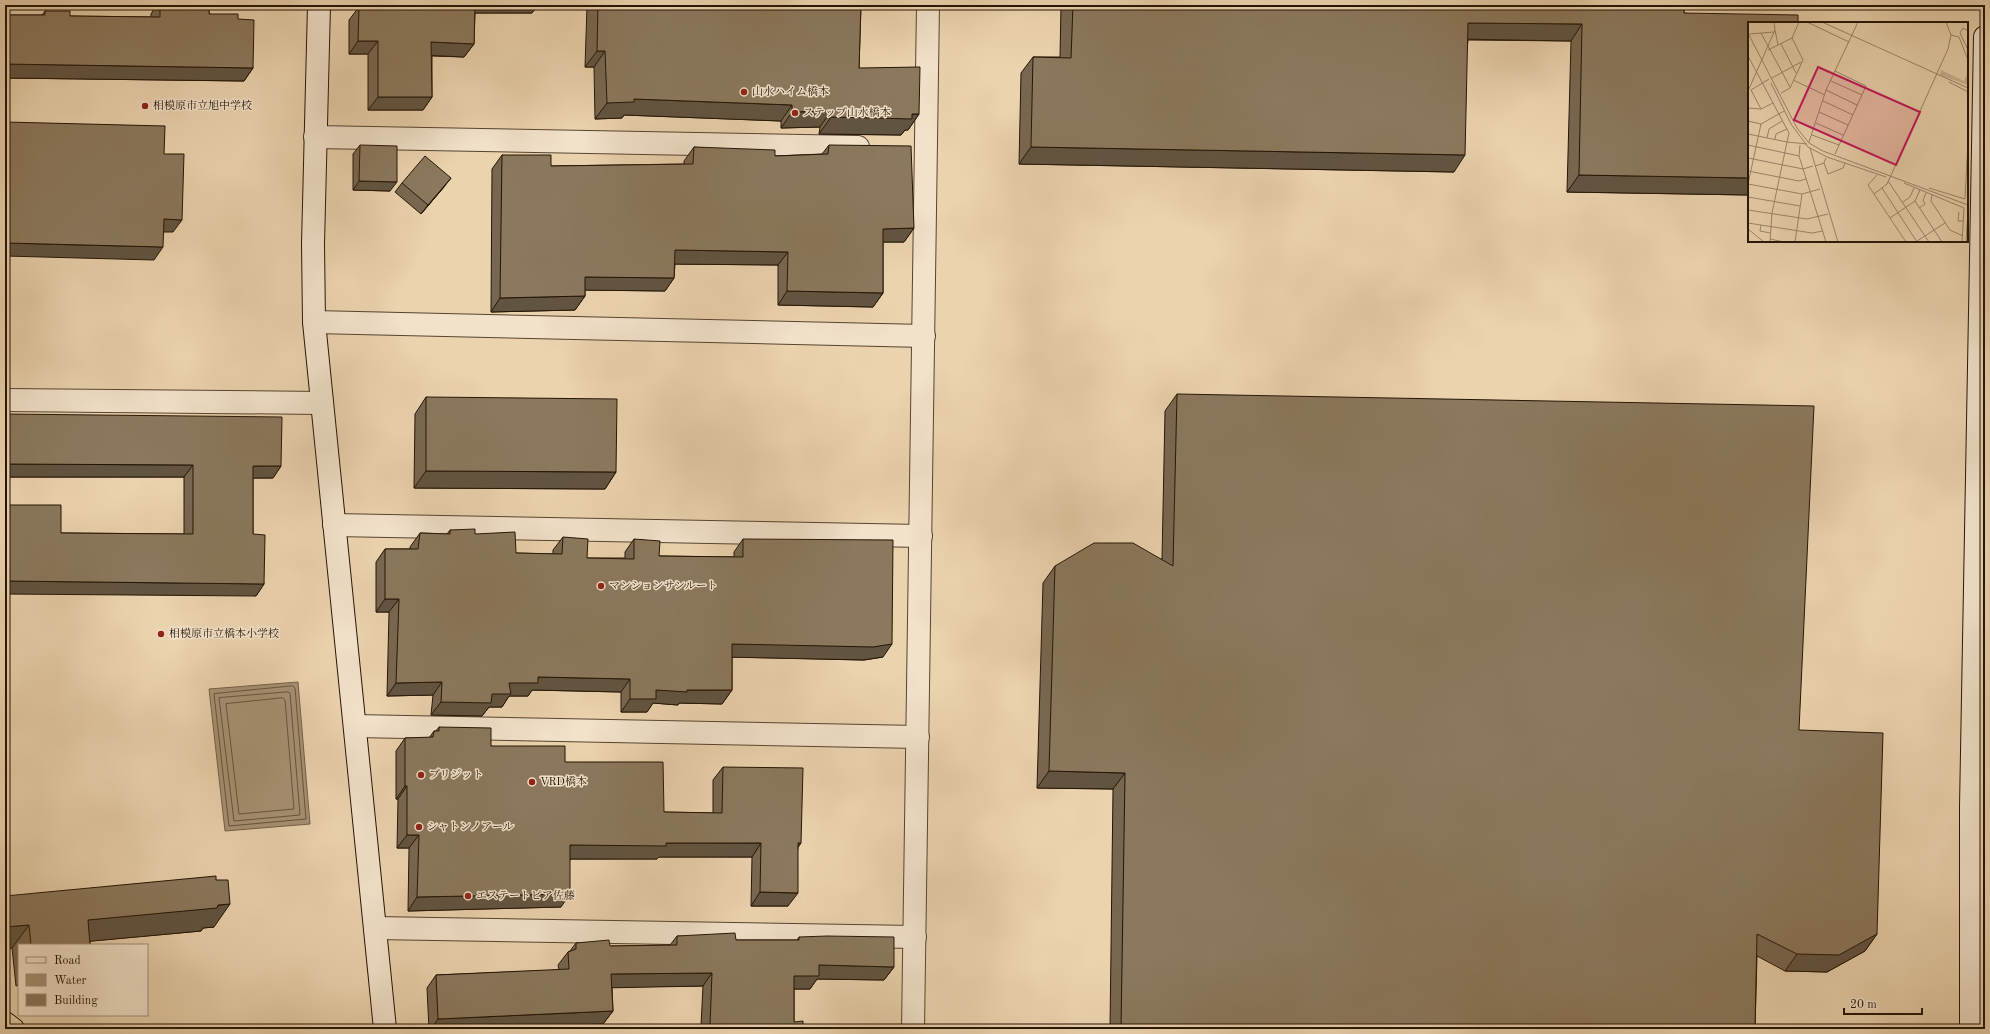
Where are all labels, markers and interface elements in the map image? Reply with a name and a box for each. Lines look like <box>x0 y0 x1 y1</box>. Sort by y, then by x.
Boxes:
inset map <box>1748 22 1968 242</box>
place label: 山水ハイム橋本 <box>752 85 829 98</box>
marker: 山水ハイム橋本 <box>739 87 749 97</box>
place label: 相模原市立旭中学校 <box>153 99 252 112</box>
marker: 相模原市立旭中学校 <box>140 101 150 111</box>
place label: ステップ山水橋本 <box>803 106 891 119</box>
marker: ステップ山水橋本 <box>790 108 800 118</box>
place label: マンションサンルート <box>609 580 718 592</box>
marker: マンションサンルート <box>596 581 606 591</box>
place label: 相模原市立橋本小学校 <box>169 627 279 640</box>
marker: 相模原市立橋本小学校 <box>156 629 166 639</box>
place label: ブリジット <box>429 768 484 781</box>
marker: ブリジット <box>416 770 426 780</box>
place label: VRD橋本 <box>540 775 587 788</box>
marker: VRD橋本 <box>527 777 537 787</box>
place label: シャトンノアール <box>427 821 514 833</box>
marker: シャトンノアール <box>414 822 424 832</box>
place label: エステートピア佐藤 <box>476 889 575 902</box>
marker: エステートピア佐藤 <box>463 891 473 901</box>
legend <box>18 944 148 1016</box>
text: Road <box>54 955 81 967</box>
text: Water <box>54 975 87 987</box>
scale bar <box>1844 990 1922 1016</box>
text: Building <box>54 995 98 1007</box>
text: 20 m <box>1850 999 1877 1011</box>

